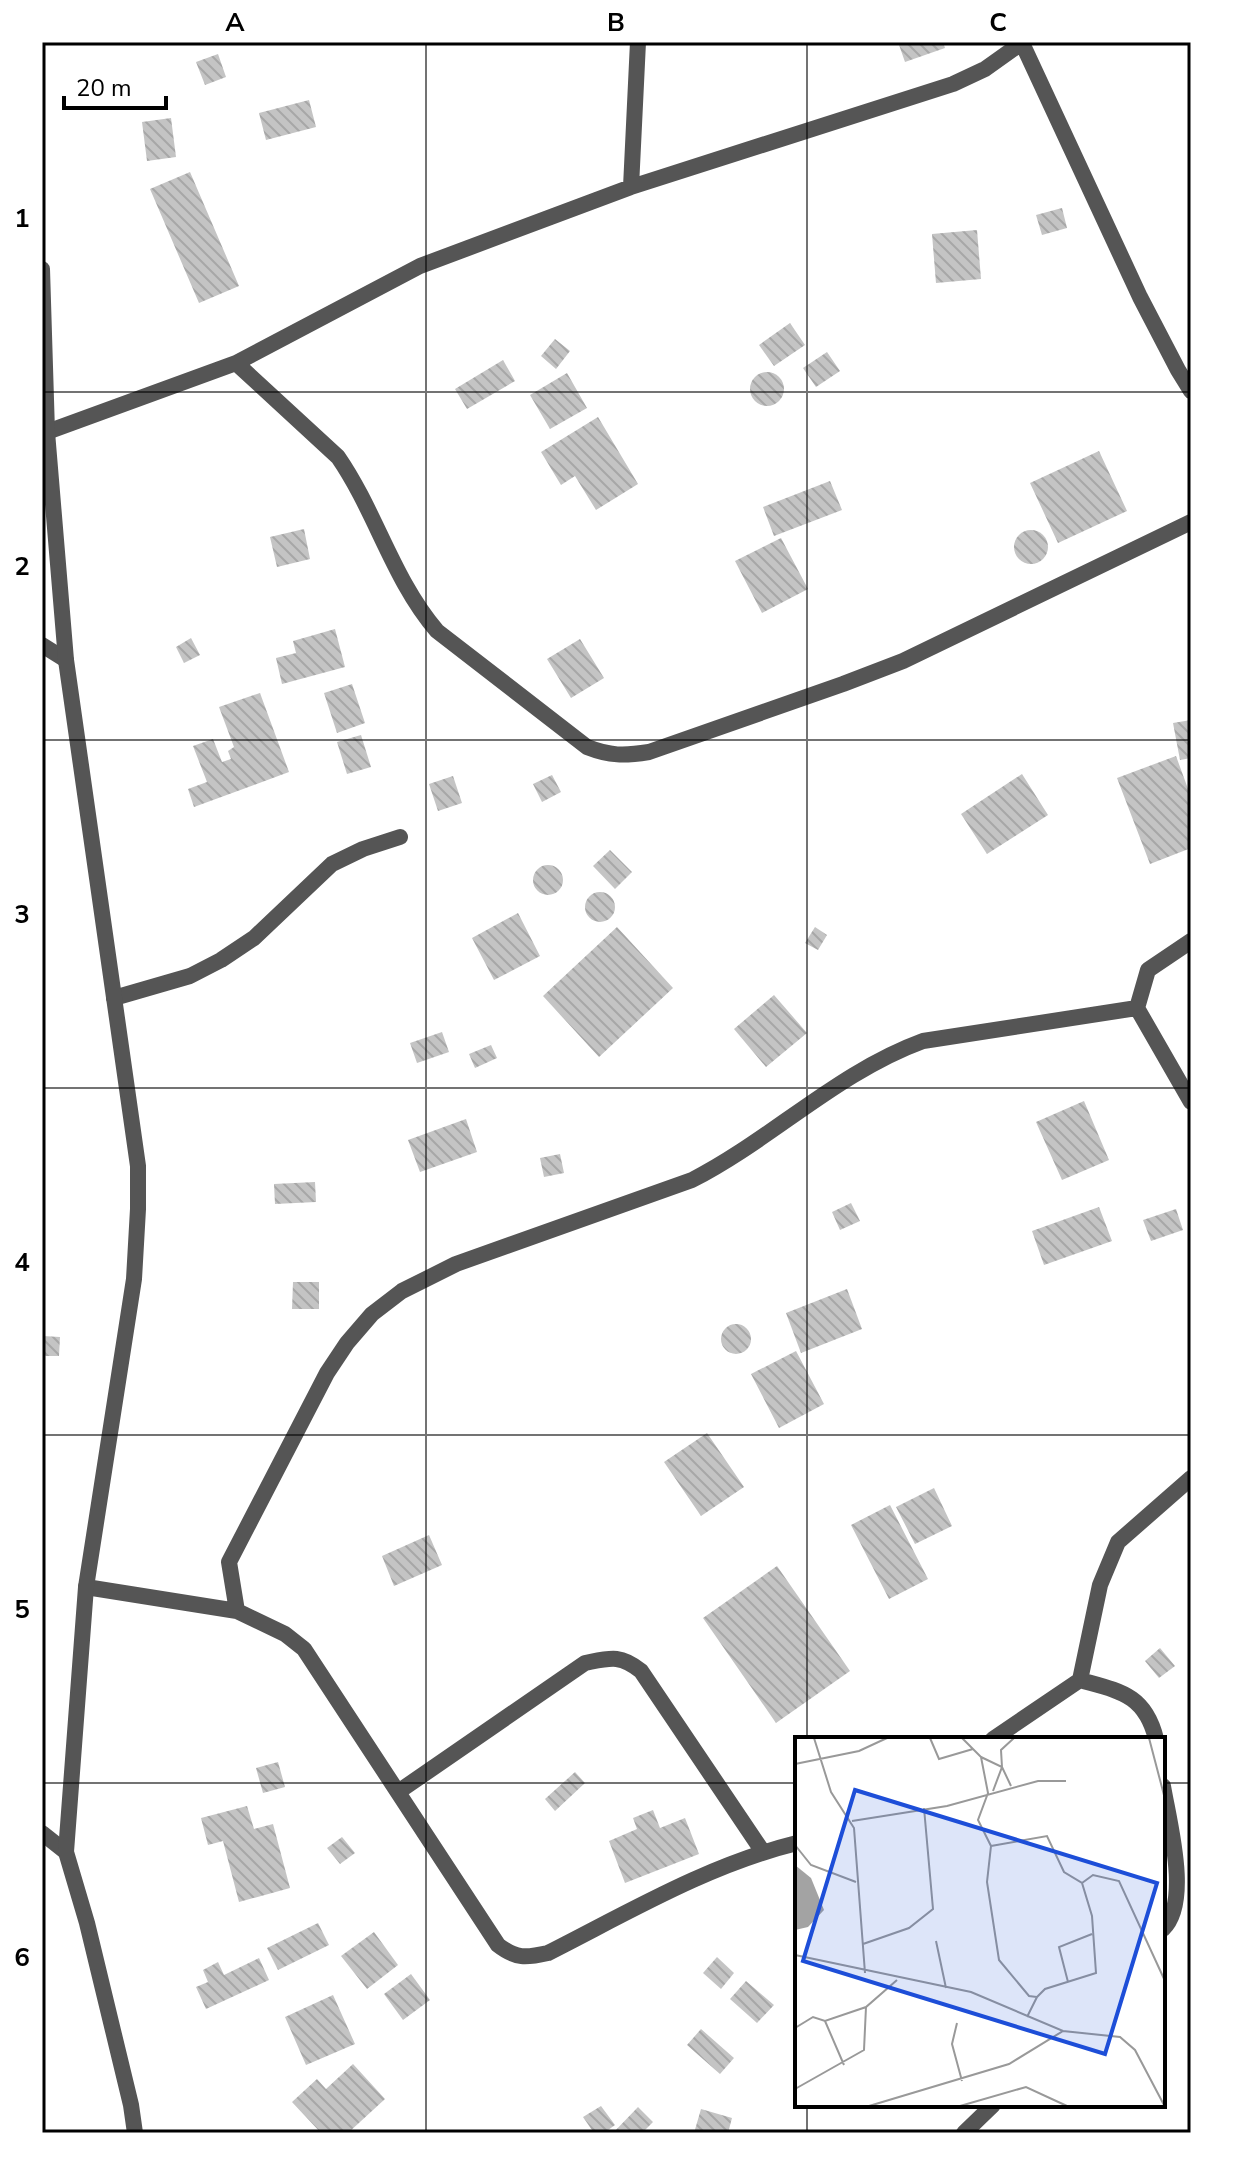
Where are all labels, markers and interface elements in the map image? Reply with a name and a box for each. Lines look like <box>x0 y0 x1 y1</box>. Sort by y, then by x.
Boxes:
text: A <box>225 5 245 40</box>
text: B <box>607 5 625 40</box>
text: C <box>989 5 1007 40</box>
scale bar <box>64 60 166 110</box>
text: 20 m <box>76 72 132 104</box>
text: 1 <box>14 201 30 236</box>
text: 2 <box>14 549 30 584</box>
text: 3 <box>14 897 30 932</box>
text: 4 <box>14 1245 30 1280</box>
text: 5 <box>14 1592 30 1627</box>
inset map <box>795 1737 1165 2107</box>
text: 6 <box>14 1940 30 1975</box>

